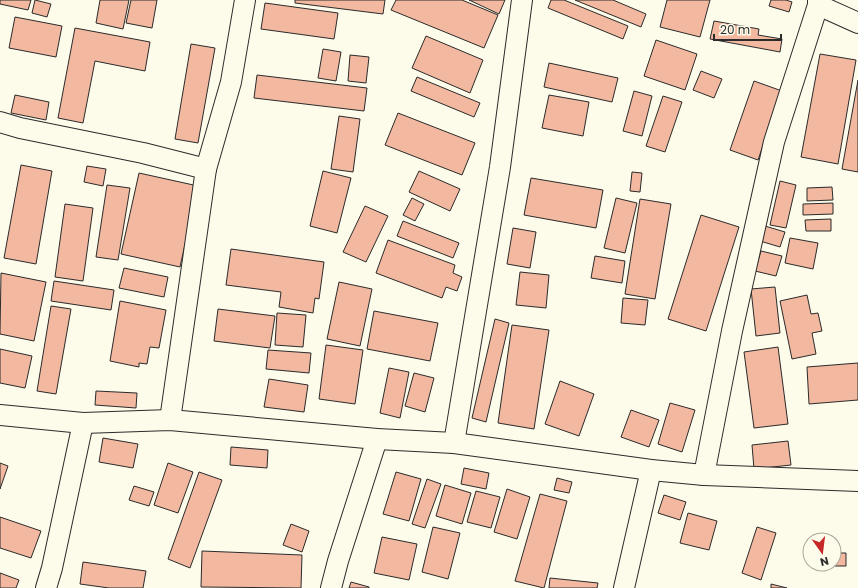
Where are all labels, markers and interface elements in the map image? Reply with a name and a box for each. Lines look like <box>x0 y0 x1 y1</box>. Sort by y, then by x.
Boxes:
scale bar <box>714 16 781 42</box>
text: 20 m <box>720 21 750 38</box>
north arrow <box>802 532 842 572</box>
text: N <box>818 553 830 570</box>

